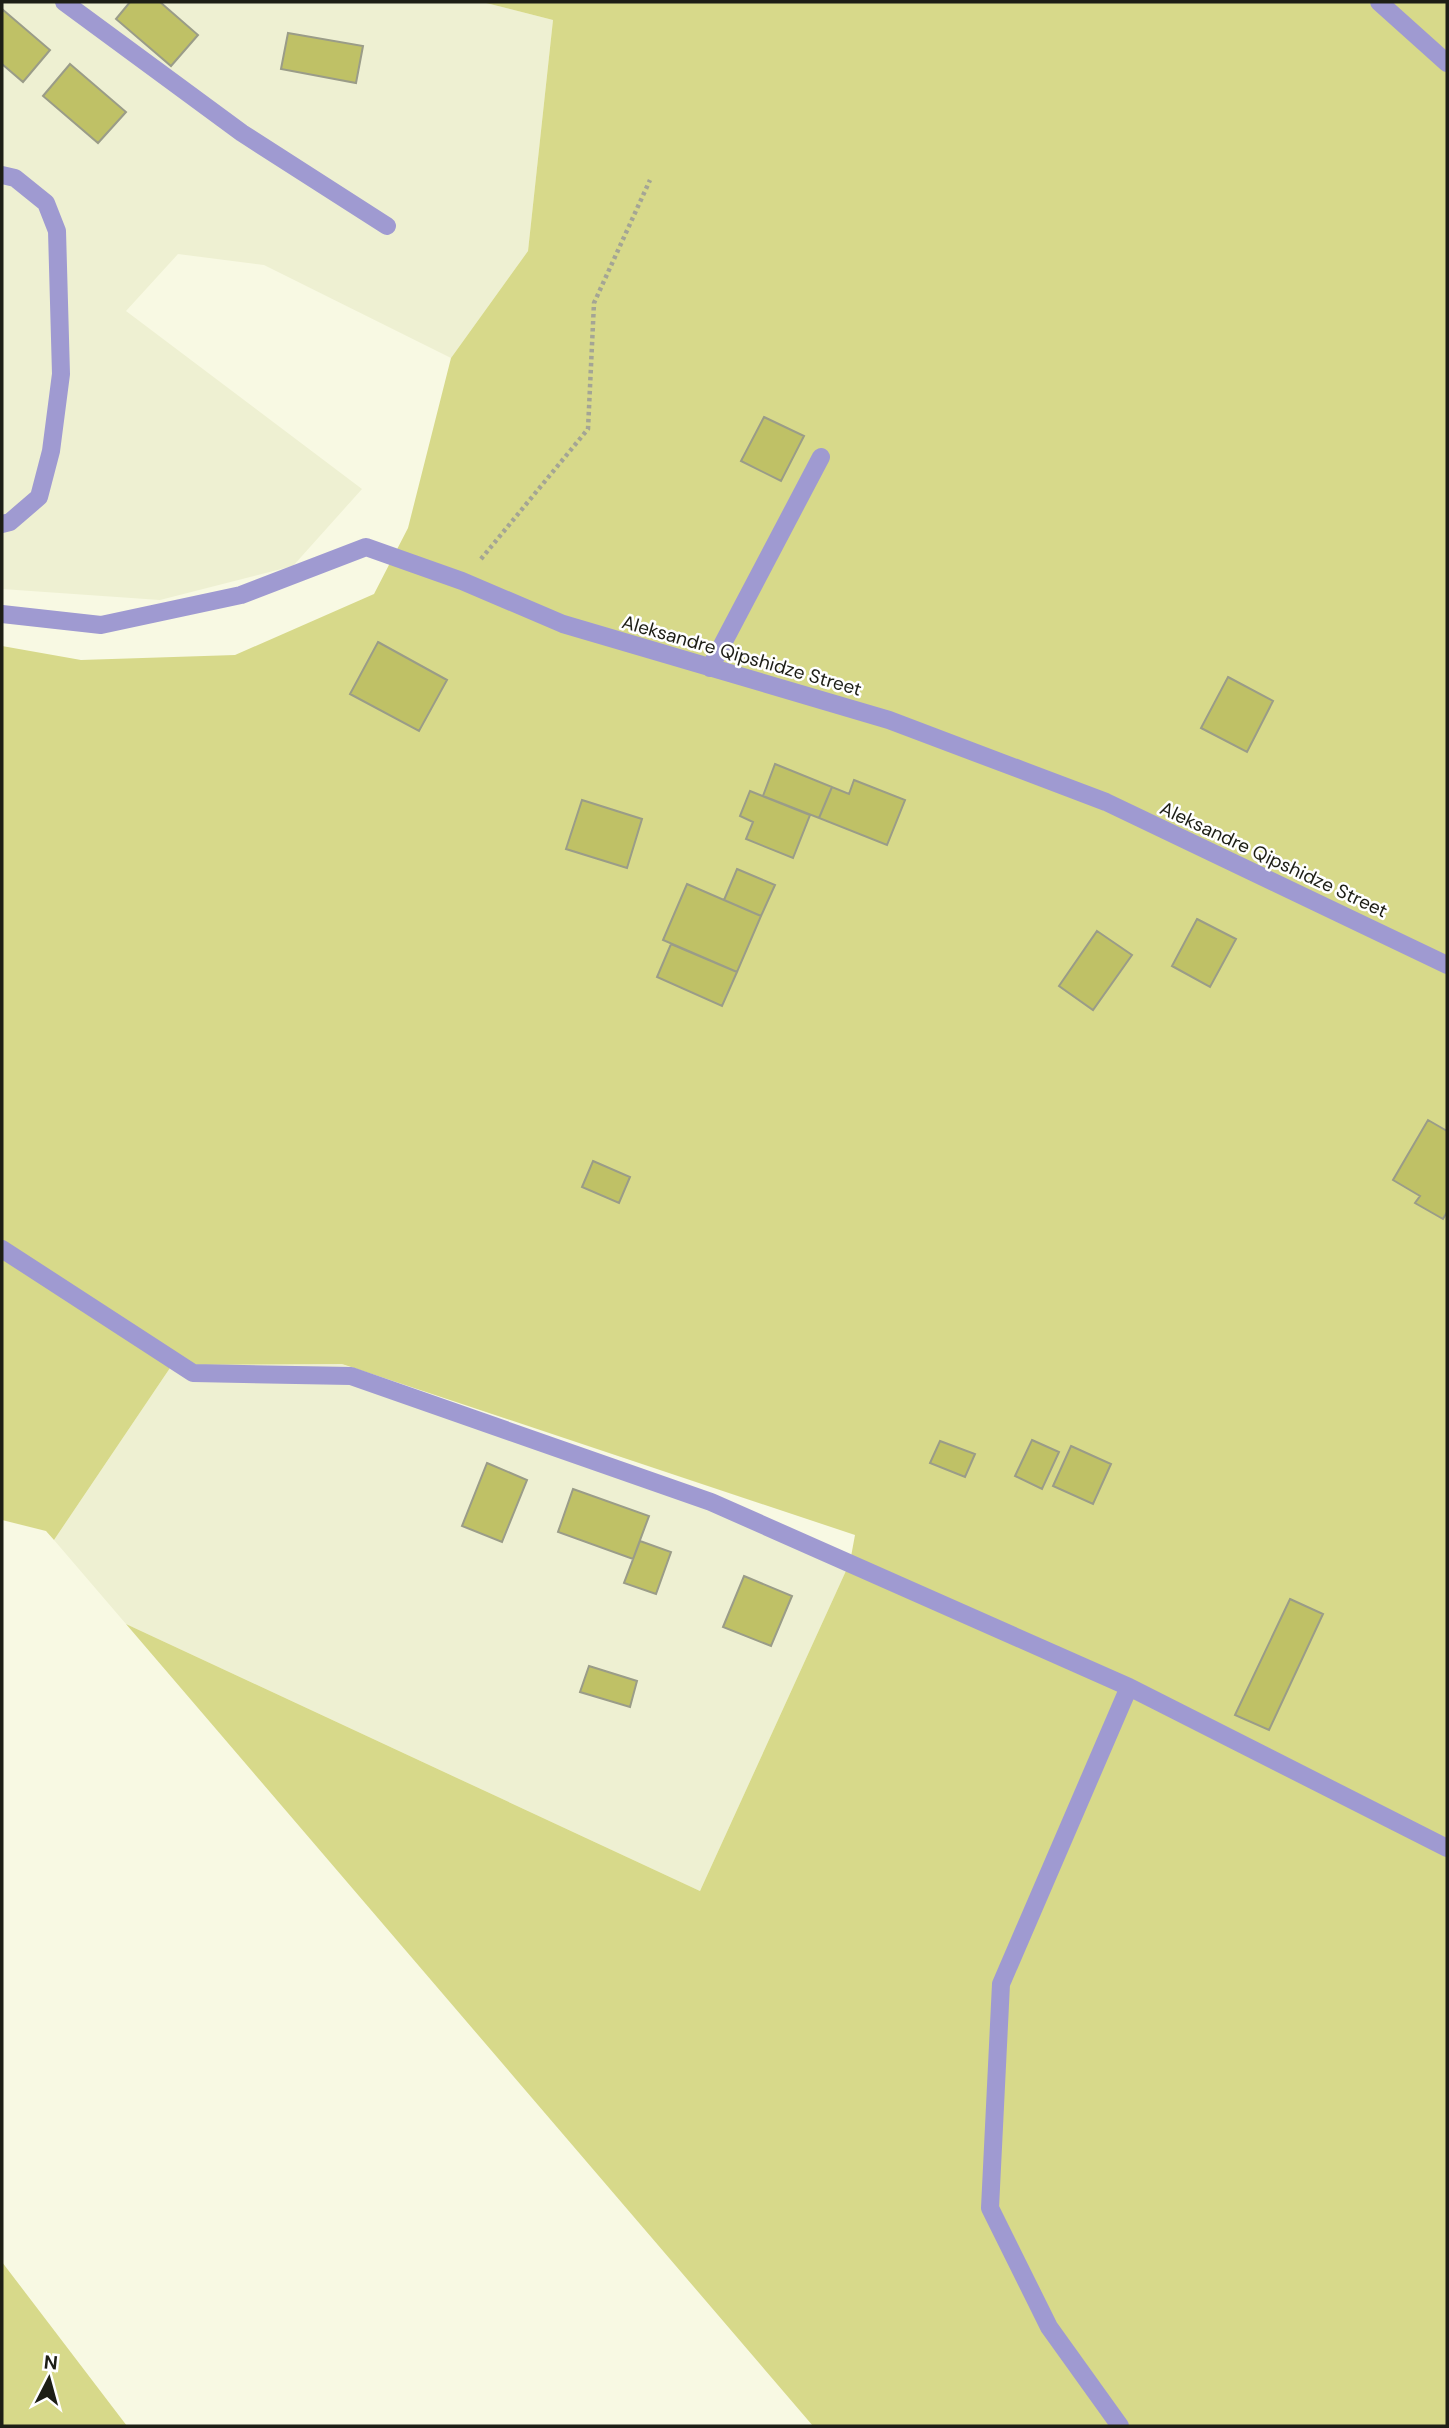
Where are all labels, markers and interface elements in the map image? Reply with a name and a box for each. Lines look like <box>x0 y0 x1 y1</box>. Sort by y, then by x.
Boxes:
street label: Aleksandre Qipshidze Street <box>619 609 865 702</box>
street label: Aleksandre Qipshidze Street <box>1156 796 1392 923</box>
north arrow <box>14 2344 84 2414</box>
text: N <box>43 2349 59 2376</box>

